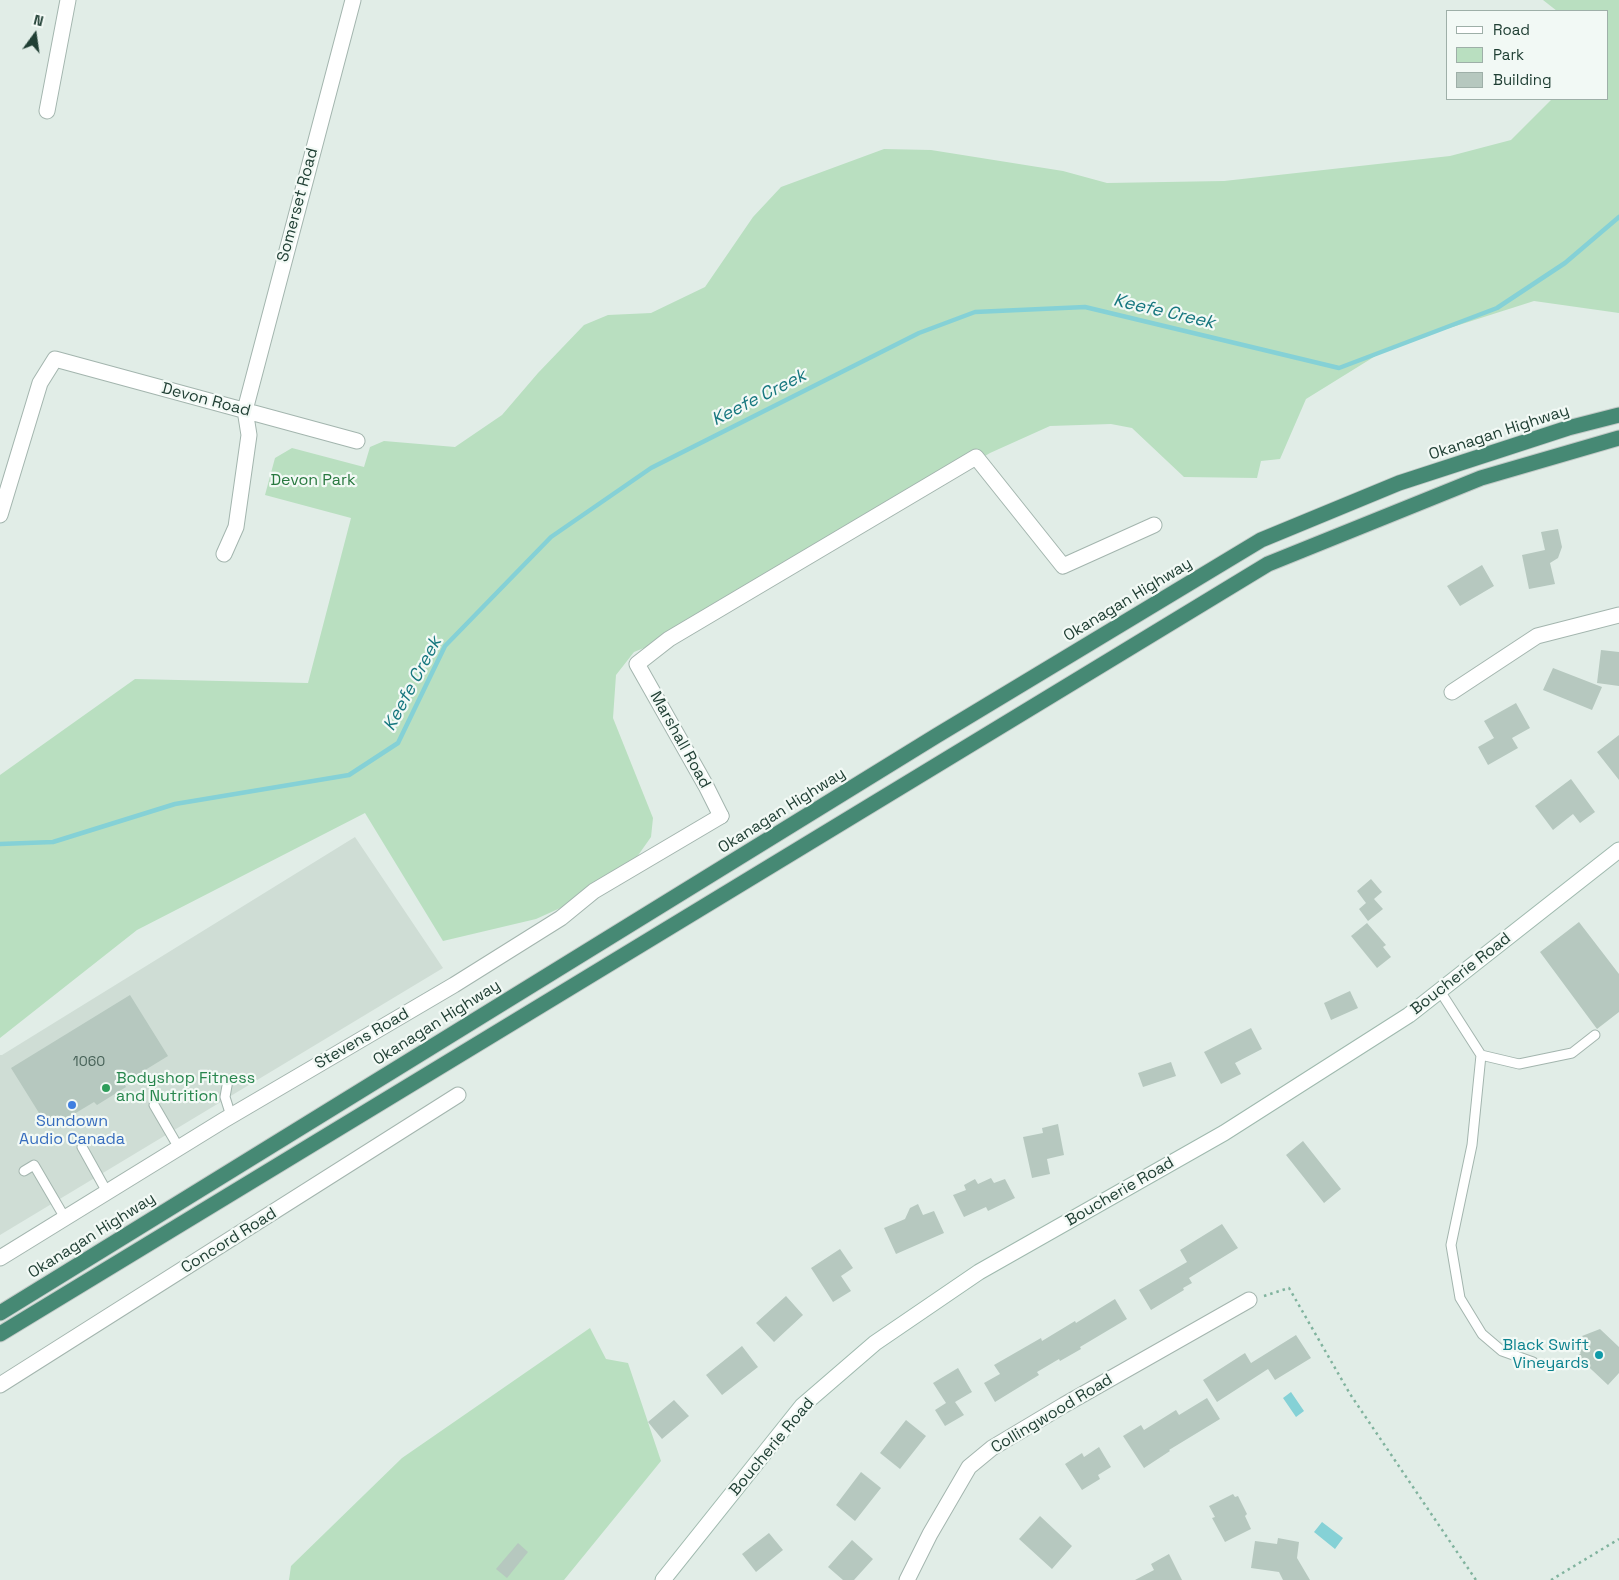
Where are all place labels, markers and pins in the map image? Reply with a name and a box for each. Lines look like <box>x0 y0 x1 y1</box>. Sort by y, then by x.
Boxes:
place label: Bodyshop Fitness and Nutrition <box>116 1069 255 1107</box>
marker: Bodyshop Fitness and Nutrition <box>100 1082 112 1094</box>
marker: Sundown Audio Canada <box>66 1099 78 1111</box>
place label: Sundown Audio Canada <box>19 1112 125 1150</box>
place label: Black Swift Vineyards <box>1503 1336 1589 1374</box>
marker: Black Swift Vineyards <box>1593 1349 1605 1361</box>

